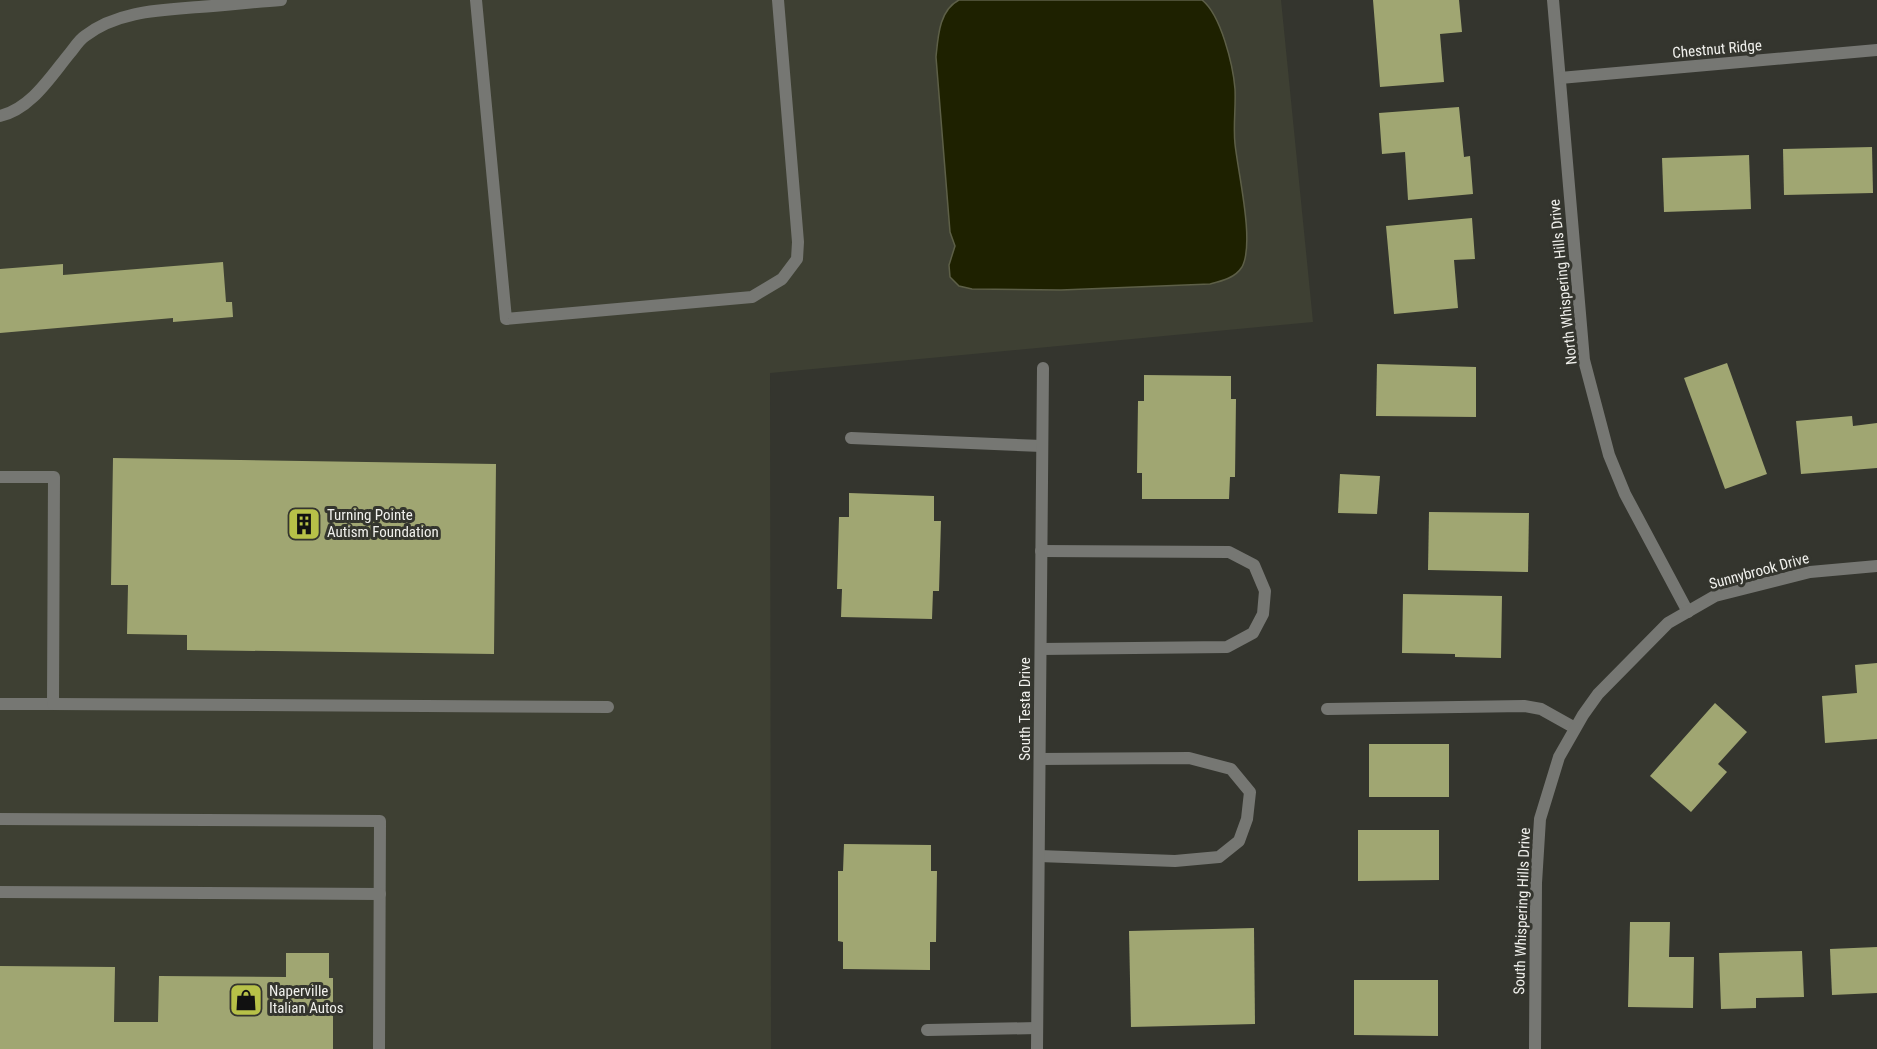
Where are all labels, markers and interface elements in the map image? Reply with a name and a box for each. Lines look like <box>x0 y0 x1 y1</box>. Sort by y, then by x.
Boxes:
street label: Chestnut Ridge <box>1672 36 1762 62</box>
street label: North Whispering Hills Drive <box>1545 198 1581 366</box>
building icon: Turning Pointe Autism Foundation <box>286 506 322 542</box>
place label: Turning Pointe Autism Foundation <box>327 506 439 541</box>
street label: Sunnybrook Drive <box>1707 549 1811 593</box>
street label: South Testa Drive <box>1016 657 1034 761</box>
street label: South Whispering Hills Drive <box>1510 827 1534 995</box>
shop icon: Naperville Italian Autos <box>228 982 264 1018</box>
place label: Naperville Italian Autos <box>269 982 344 1017</box>

